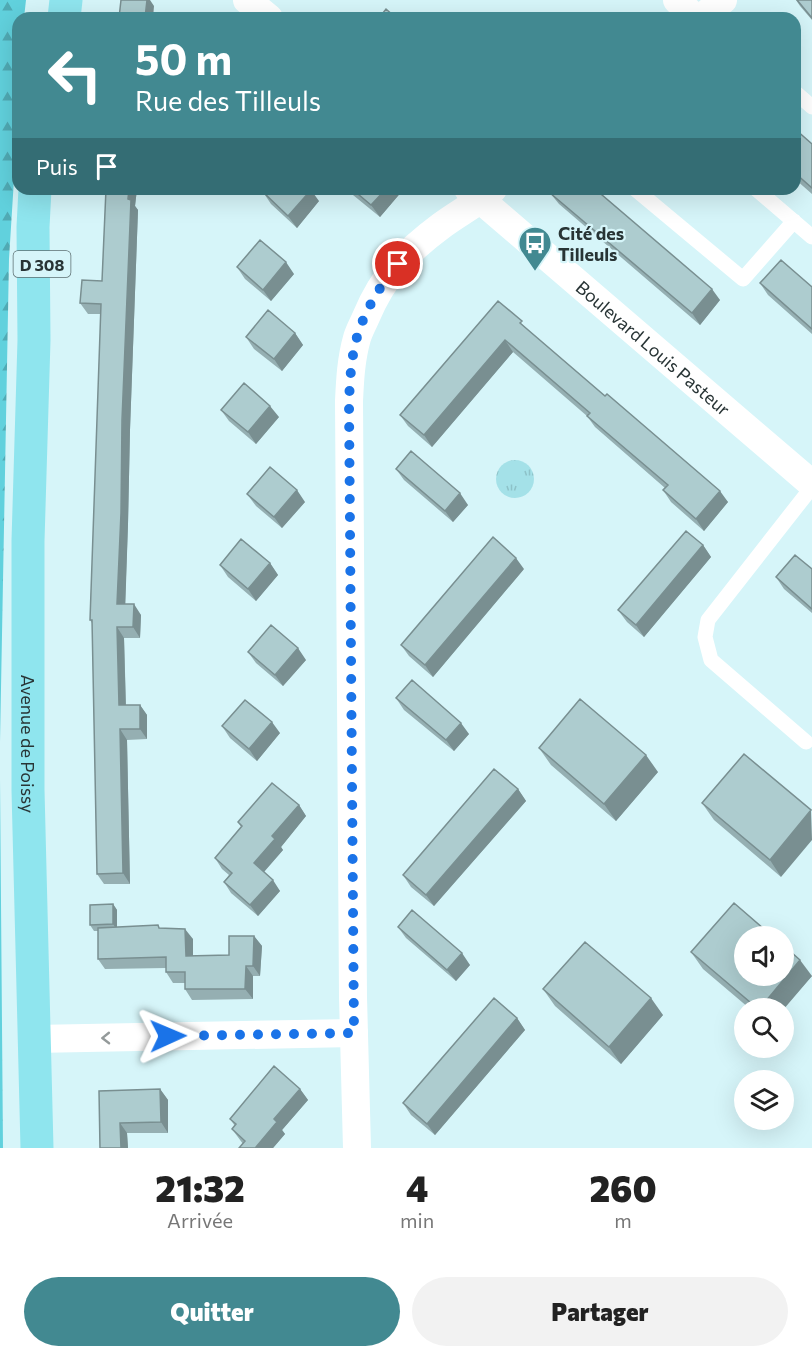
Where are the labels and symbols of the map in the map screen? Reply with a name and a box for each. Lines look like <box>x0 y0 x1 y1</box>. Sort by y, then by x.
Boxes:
place label: Cité des Tilleuls <box>558 222 624 265</box>
bus stop icon: Cité des Tilleuls <box>517 225 553 272</box>
pin <box>372 238 423 289</box>
road number: D 308 <box>14 251 70 277</box>
street label: Boulevard Louis Pasteur <box>572 276 735 420</box>
street label: Avenue de Poissy <box>17 674 40 814</box>
position arrow <box>136 1004 200 1068</box>
one-way arrow <box>102 1031 111 1044</box>

